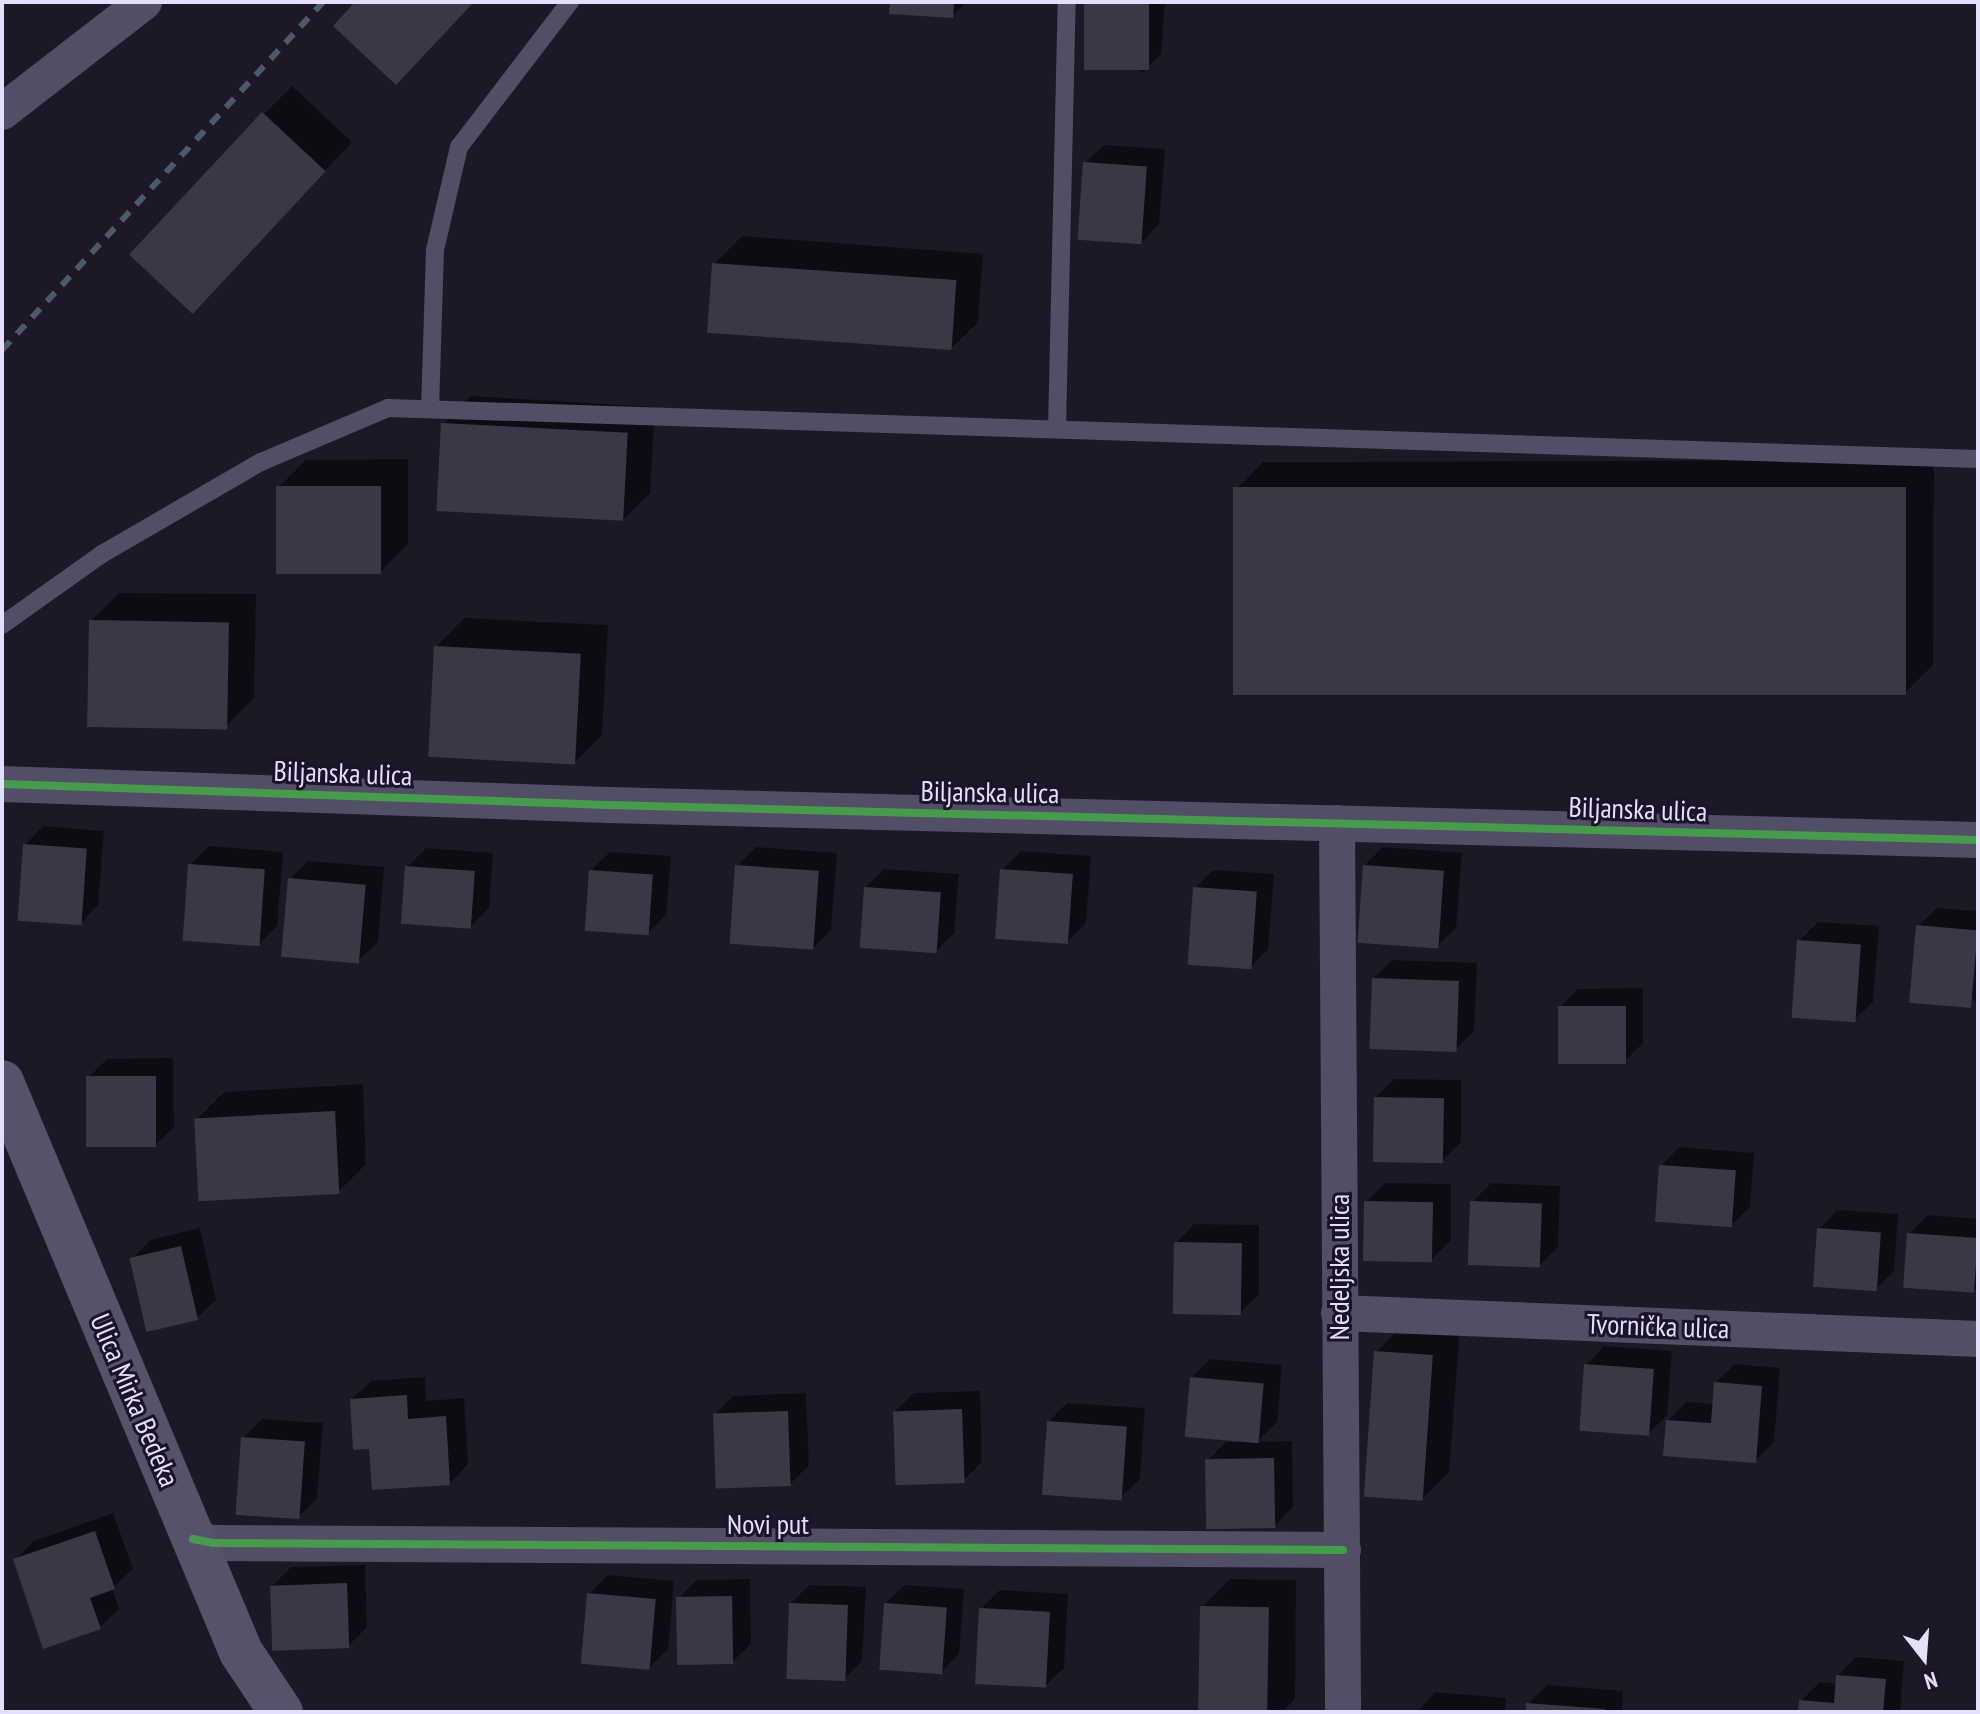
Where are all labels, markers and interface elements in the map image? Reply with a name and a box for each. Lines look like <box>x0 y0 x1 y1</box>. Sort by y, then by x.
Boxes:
street label: Biljanska ulica <box>273 754 413 792</box>
street label: Biljanska ulica <box>920 774 1060 810</box>
street label: Biljanska ulica <box>1568 790 1708 828</box>
street label: Nedeljska ulica <box>1322 1194 1356 1340</box>
street label: Tvornička ulica <box>1586 1307 1730 1345</box>
street label: Ulica Mirka Bedeka <box>84 1309 186 1491</box>
street label: Novi put <box>727 1507 809 1541</box>
north arrow <box>1884 1618 1964 1698</box>
text: N <box>1921 1666 1941 1696</box>

